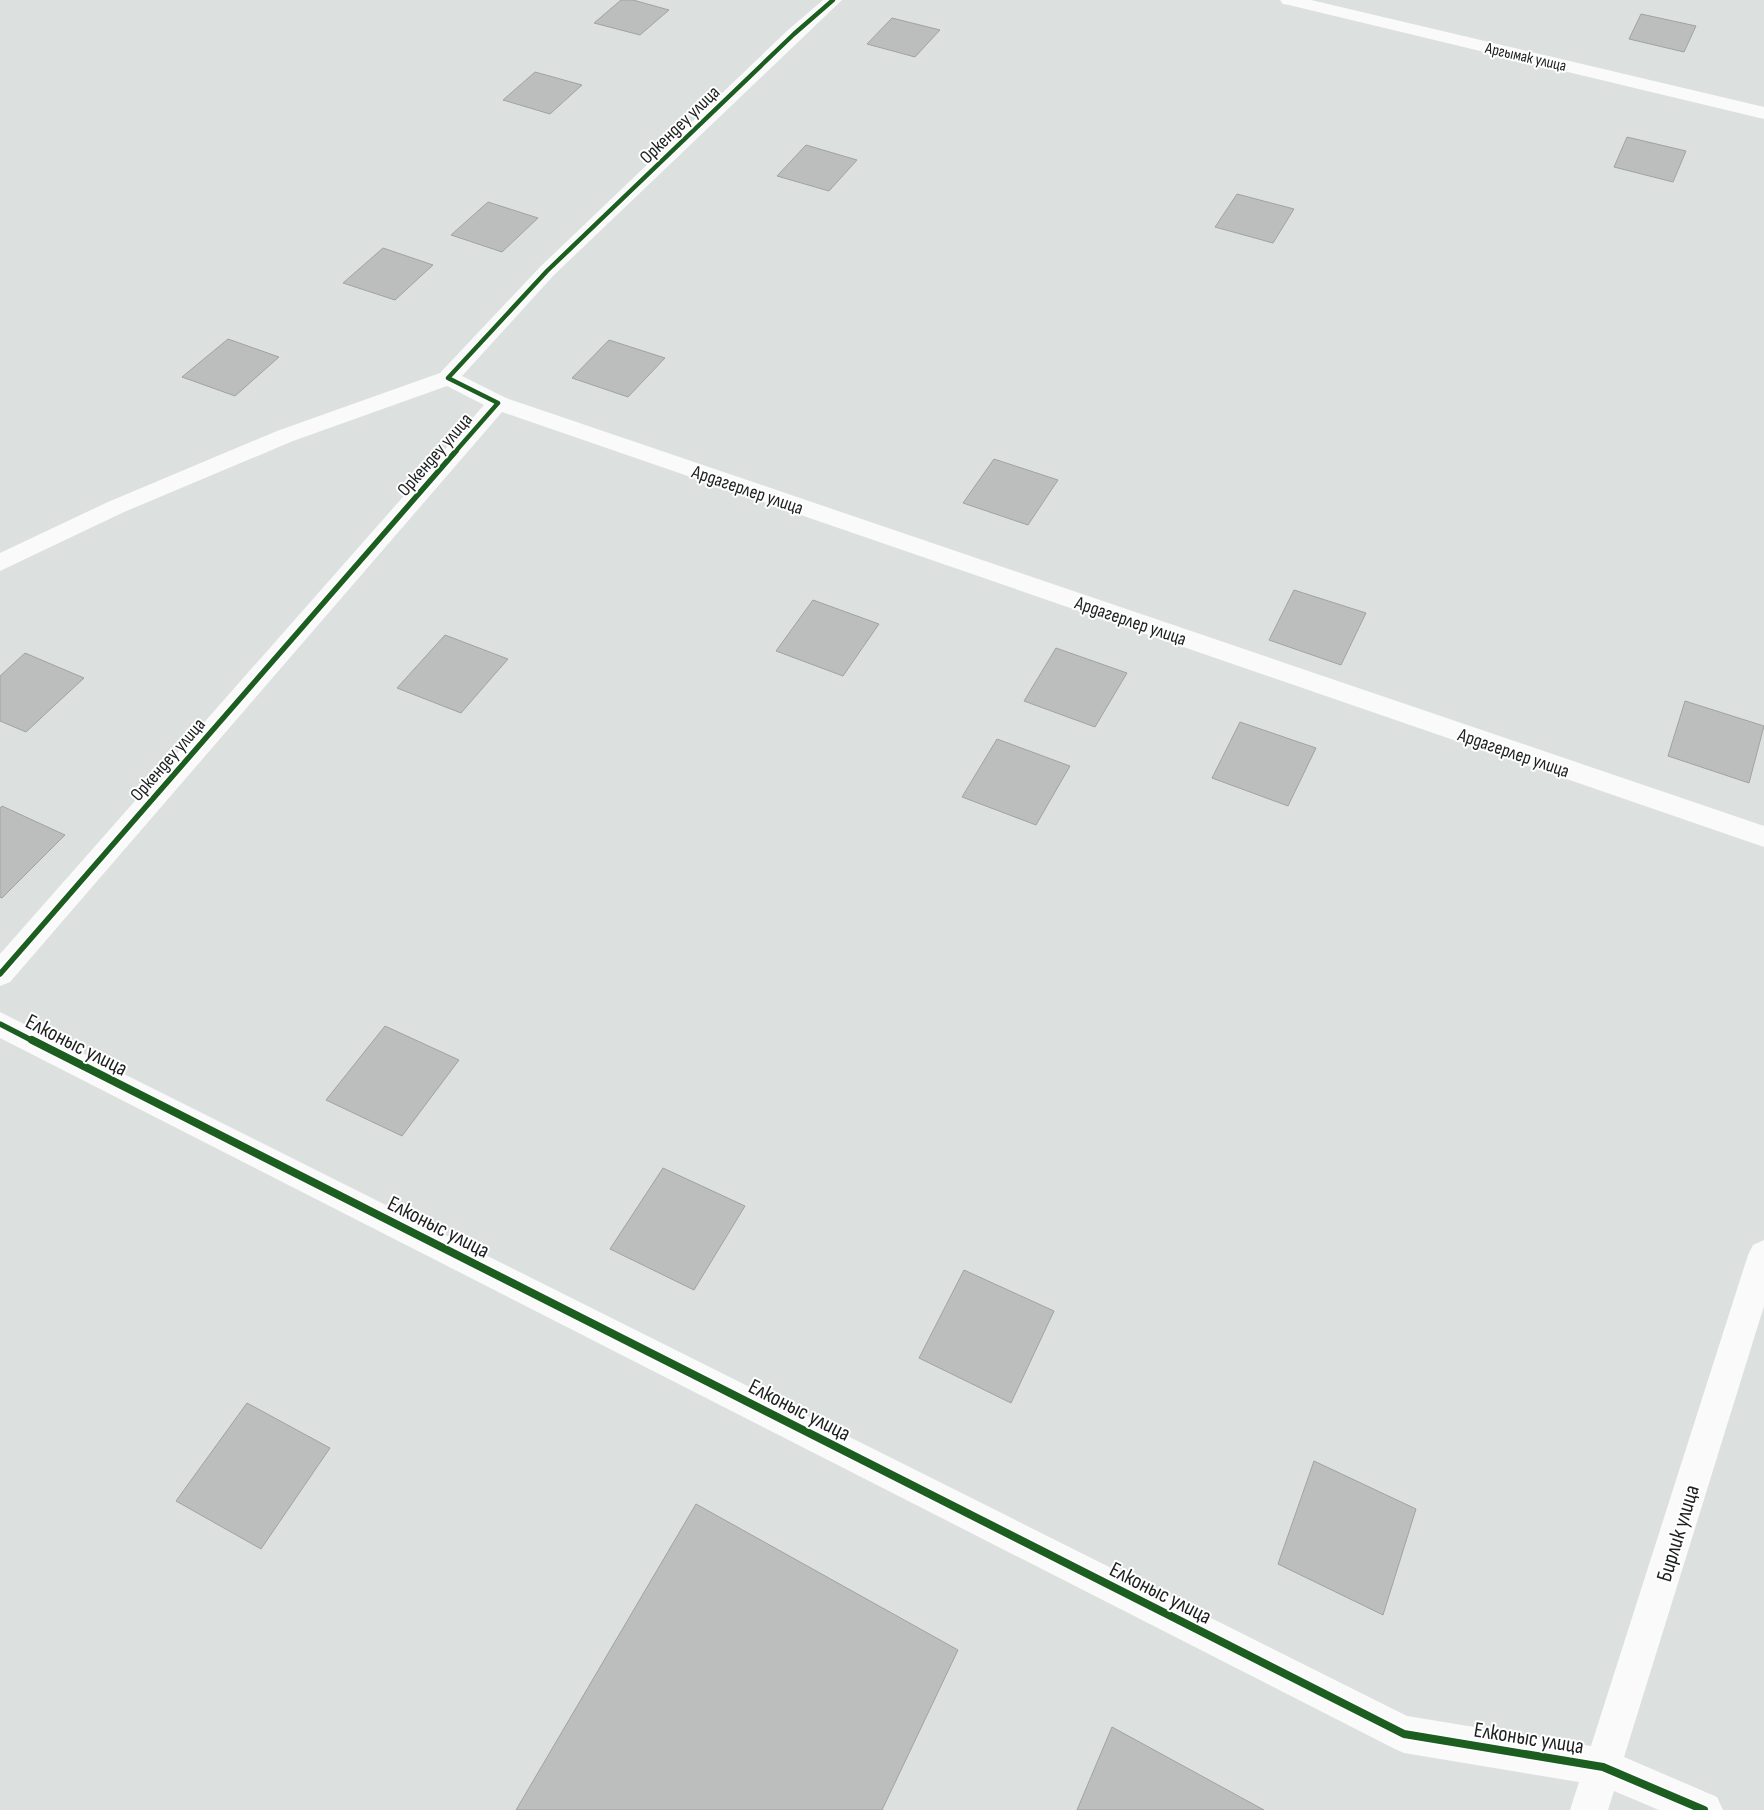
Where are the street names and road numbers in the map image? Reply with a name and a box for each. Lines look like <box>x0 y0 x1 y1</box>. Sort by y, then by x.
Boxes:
street label: Аргымак улица <box>1482 39 1568 76</box>
street label: Оркендеу улица <box>635 81 725 169</box>
street label: Оркендеу улица <box>393 409 478 501</box>
street label: Ардагерлер улица <box>688 460 806 520</box>
street label: Ардагерлер улица <box>1071 591 1189 651</box>
street label: Оркендеу улица <box>126 714 211 806</box>
street label: Ардагерлер улица <box>1454 723 1572 783</box>
street label: Елконыс улица <box>21 1008 132 1083</box>
street label: Елконыс улица <box>383 1190 494 1265</box>
street label: Елконыс улица <box>744 1373 855 1448</box>
street label: Бирлик улица <box>1651 1482 1706 1585</box>
street label: Елконыс улица <box>1105 1556 1216 1631</box>
street label: Елконыс улица <box>1472 1716 1586 1760</box>

